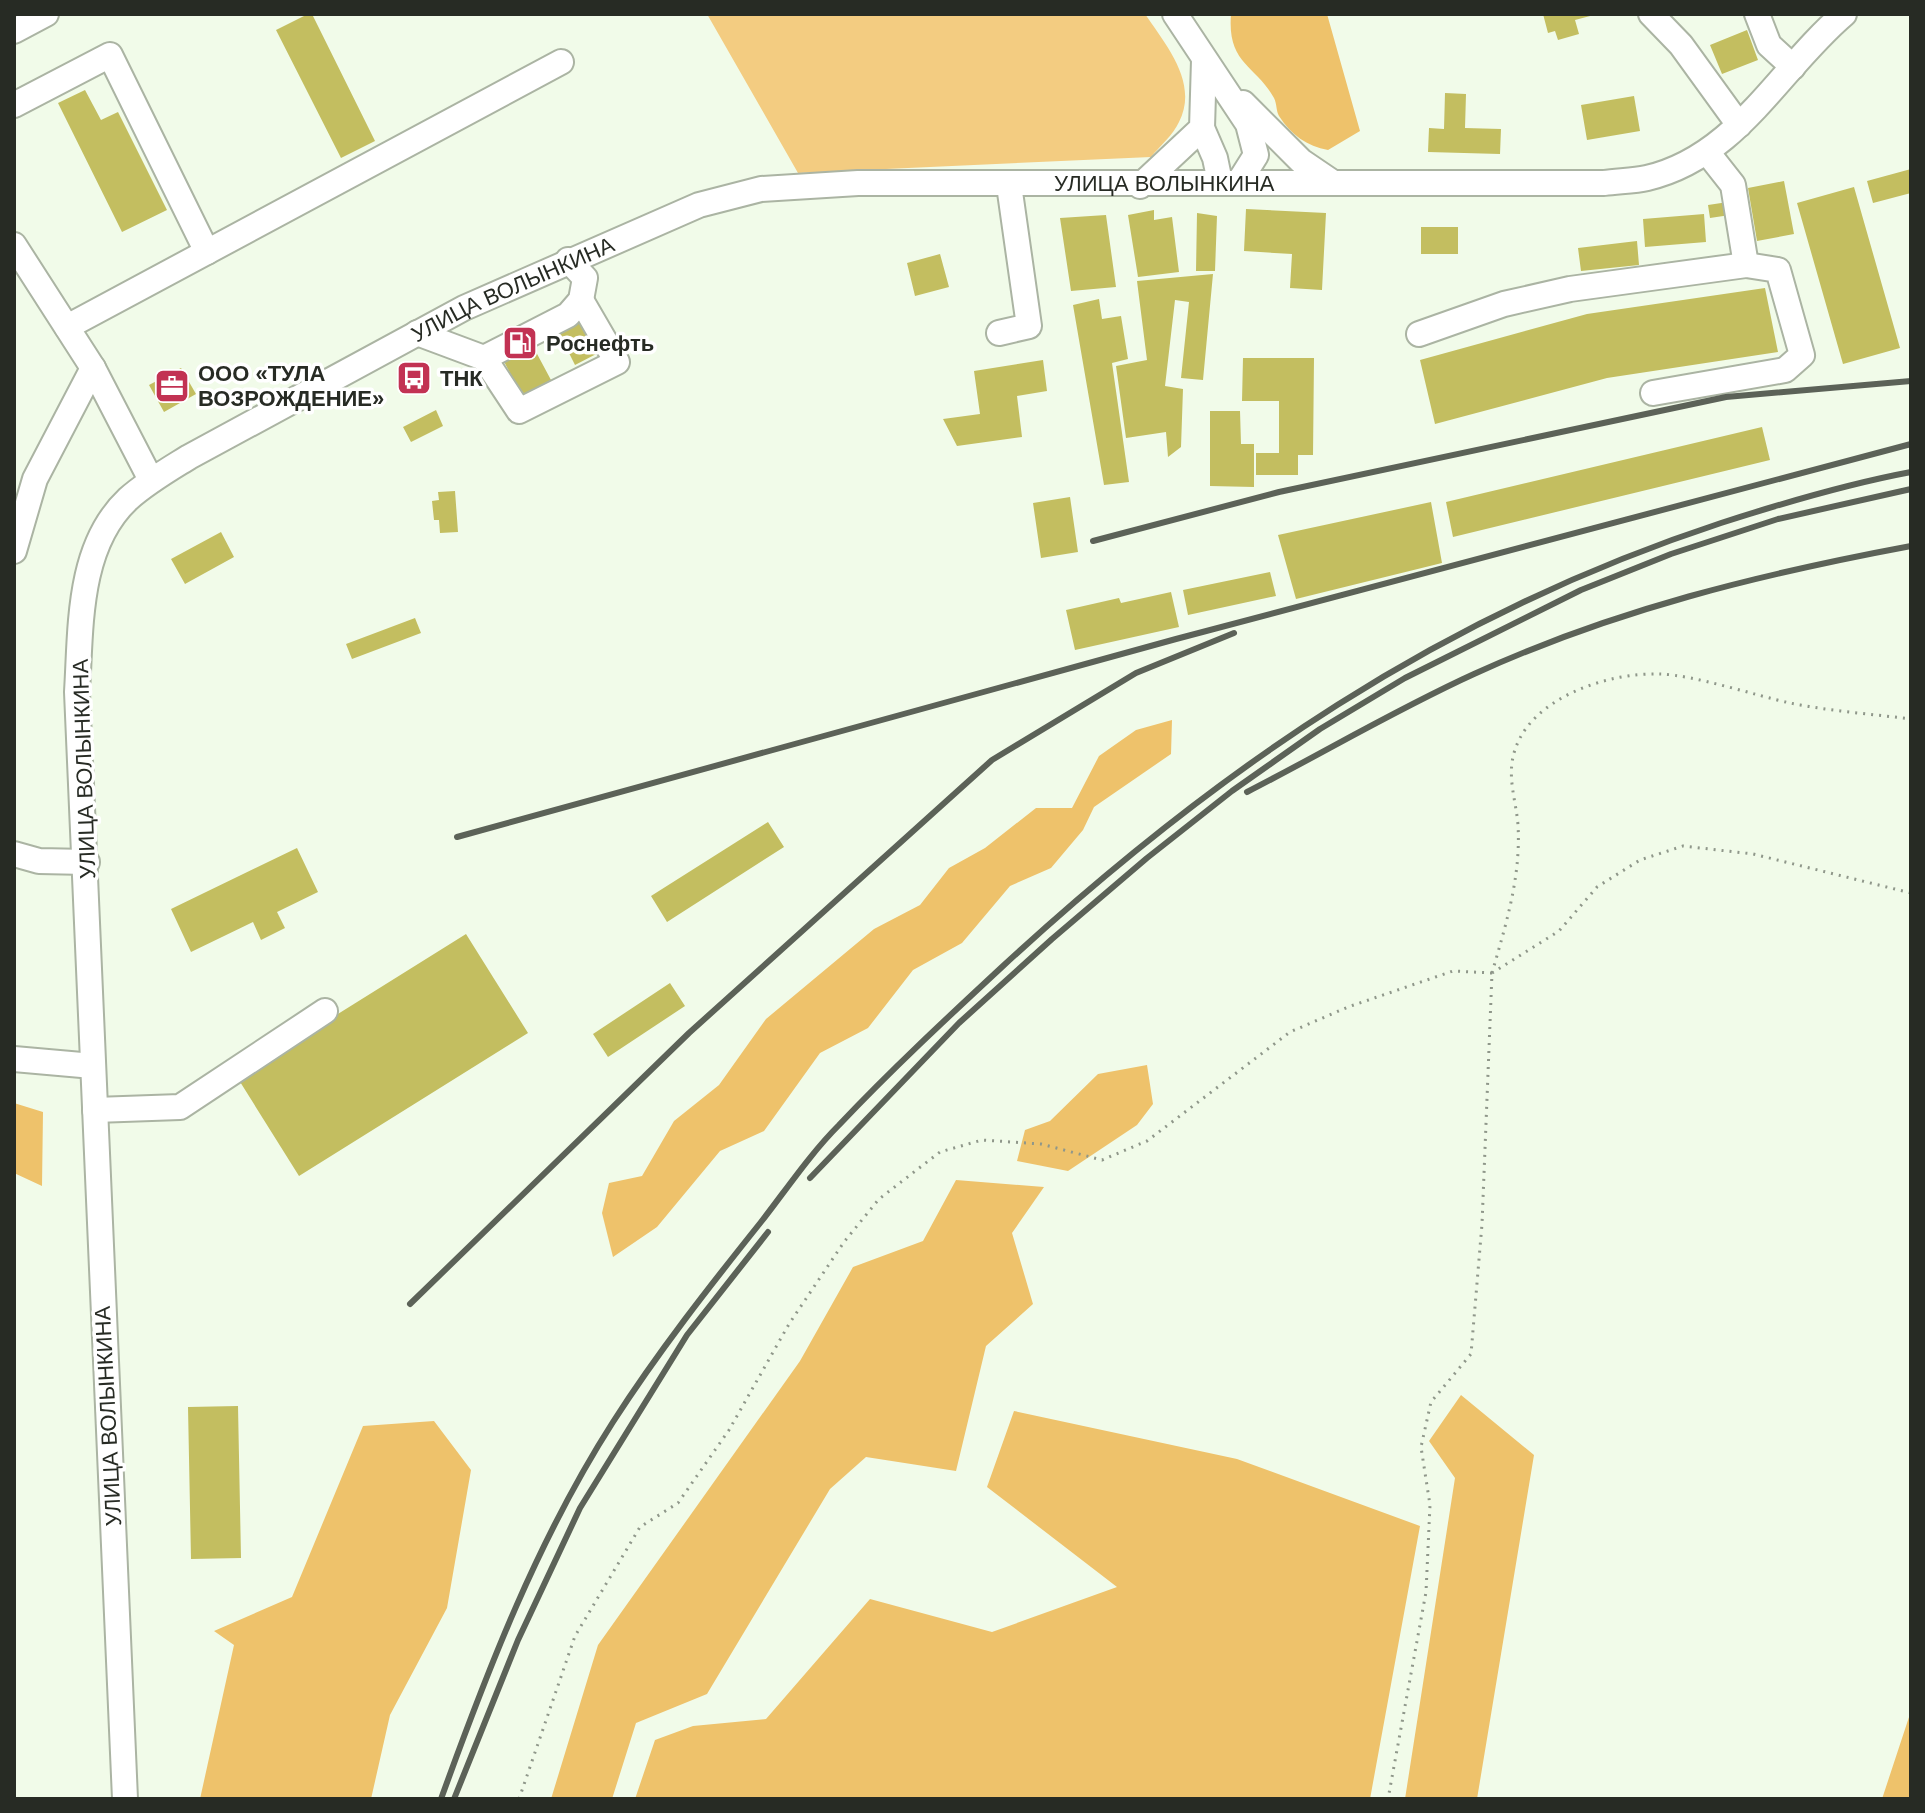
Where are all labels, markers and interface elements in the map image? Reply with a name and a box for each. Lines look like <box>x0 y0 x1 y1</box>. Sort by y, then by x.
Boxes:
street label: УЛИЦА ВОЛЫНКИНА <box>1054 171 1275 196</box>
street label: УЛИЦА ВОЛЫНКИНА <box>407 231 618 347</box>
fuel station icon: Роснефть <box>501 324 539 362</box>
place label: Роснефть <box>546 331 654 356</box>
bus stop icon: ТНК <box>395 359 433 397</box>
place label: ООО «ТУЛА ВОЗРОЖДЕНИЕ» <box>198 361 384 411</box>
place label: ТНК <box>440 366 483 391</box>
office icon: ООО «ТУЛА ВОЗРОЖДЕНИЕ» <box>153 367 191 405</box>
street label: УЛИЦА ВОЛЫНКИНА <box>68 658 100 880</box>
street label: УЛИЦА ВОЛЫНКИНА <box>90 1305 126 1527</box>

